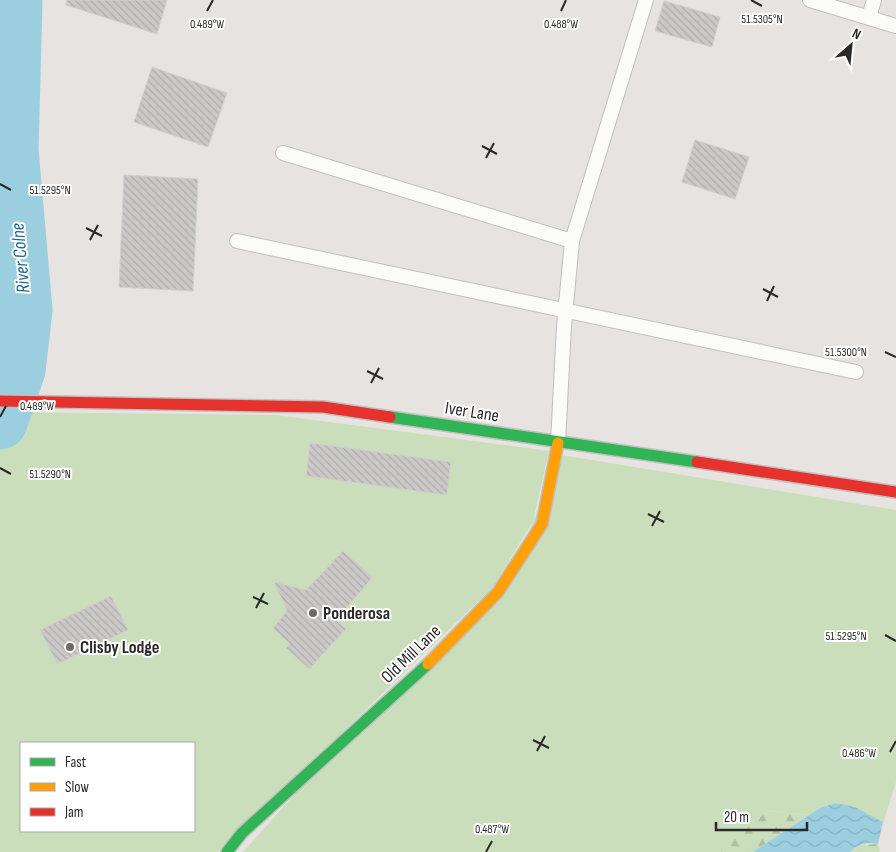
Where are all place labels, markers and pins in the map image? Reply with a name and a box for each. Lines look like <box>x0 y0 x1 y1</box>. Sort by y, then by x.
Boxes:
place label: Ponderosa <box>323 603 390 624</box>
marker: Ponderosa <box>307 607 319 619</box>
place label: Clisby Lodge <box>80 637 159 658</box>
marker: Clisby Lodge <box>64 641 76 653</box>

